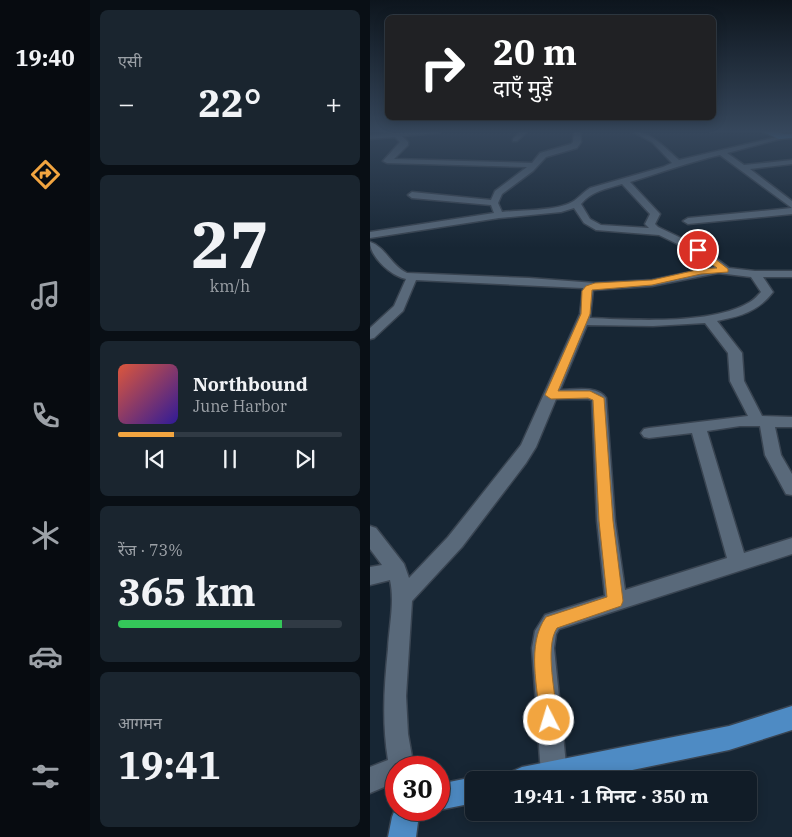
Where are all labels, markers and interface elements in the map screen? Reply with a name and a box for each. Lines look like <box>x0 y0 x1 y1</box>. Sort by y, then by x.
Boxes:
text: 20 m <box>493 29 577 75</box>
icon: right <box>410 35 475 100</box>
text: 19:40 <box>15 43 75 72</box>
text: एसी <box>118 51 142 71</box>
text: दाएँ मुड़ें <box>493 73 553 102</box>
text: 22° <box>198 78 262 127</box>
text: − <box>118 85 135 122</box>
text: + <box>325 85 342 122</box>
icon: directions <box>28 157 63 192</box>
text: 27 <box>191 201 269 286</box>
pin <box>677 229 719 271</box>
icon: arrive <box>684 236 712 264</box>
text: km/h <box>210 276 250 296</box>
icon: music <box>28 278 63 313</box>
text: Northbound <box>193 372 308 396</box>
text: June Harbor <box>193 396 287 416</box>
icon: phone <box>28 398 63 433</box>
icon: previous <box>141 445 169 473</box>
icon: pause <box>216 445 244 473</box>
icon: next <box>291 445 319 473</box>
icon: climate <box>28 518 63 553</box>
text: रेंज · 73% <box>118 540 183 560</box>
text: 365 km <box>118 567 256 616</box>
icon: car <box>28 639 63 674</box>
position arrow <box>522 693 574 745</box>
text: आगमन <box>118 713 162 733</box>
text: 19:41 <box>118 740 221 789</box>
speed limit sign: 30 <box>385 756 450 821</box>
icon: filters <box>28 759 63 794</box>
text: 19:41 · 1 मिनट · 350 m <box>513 784 709 808</box>

